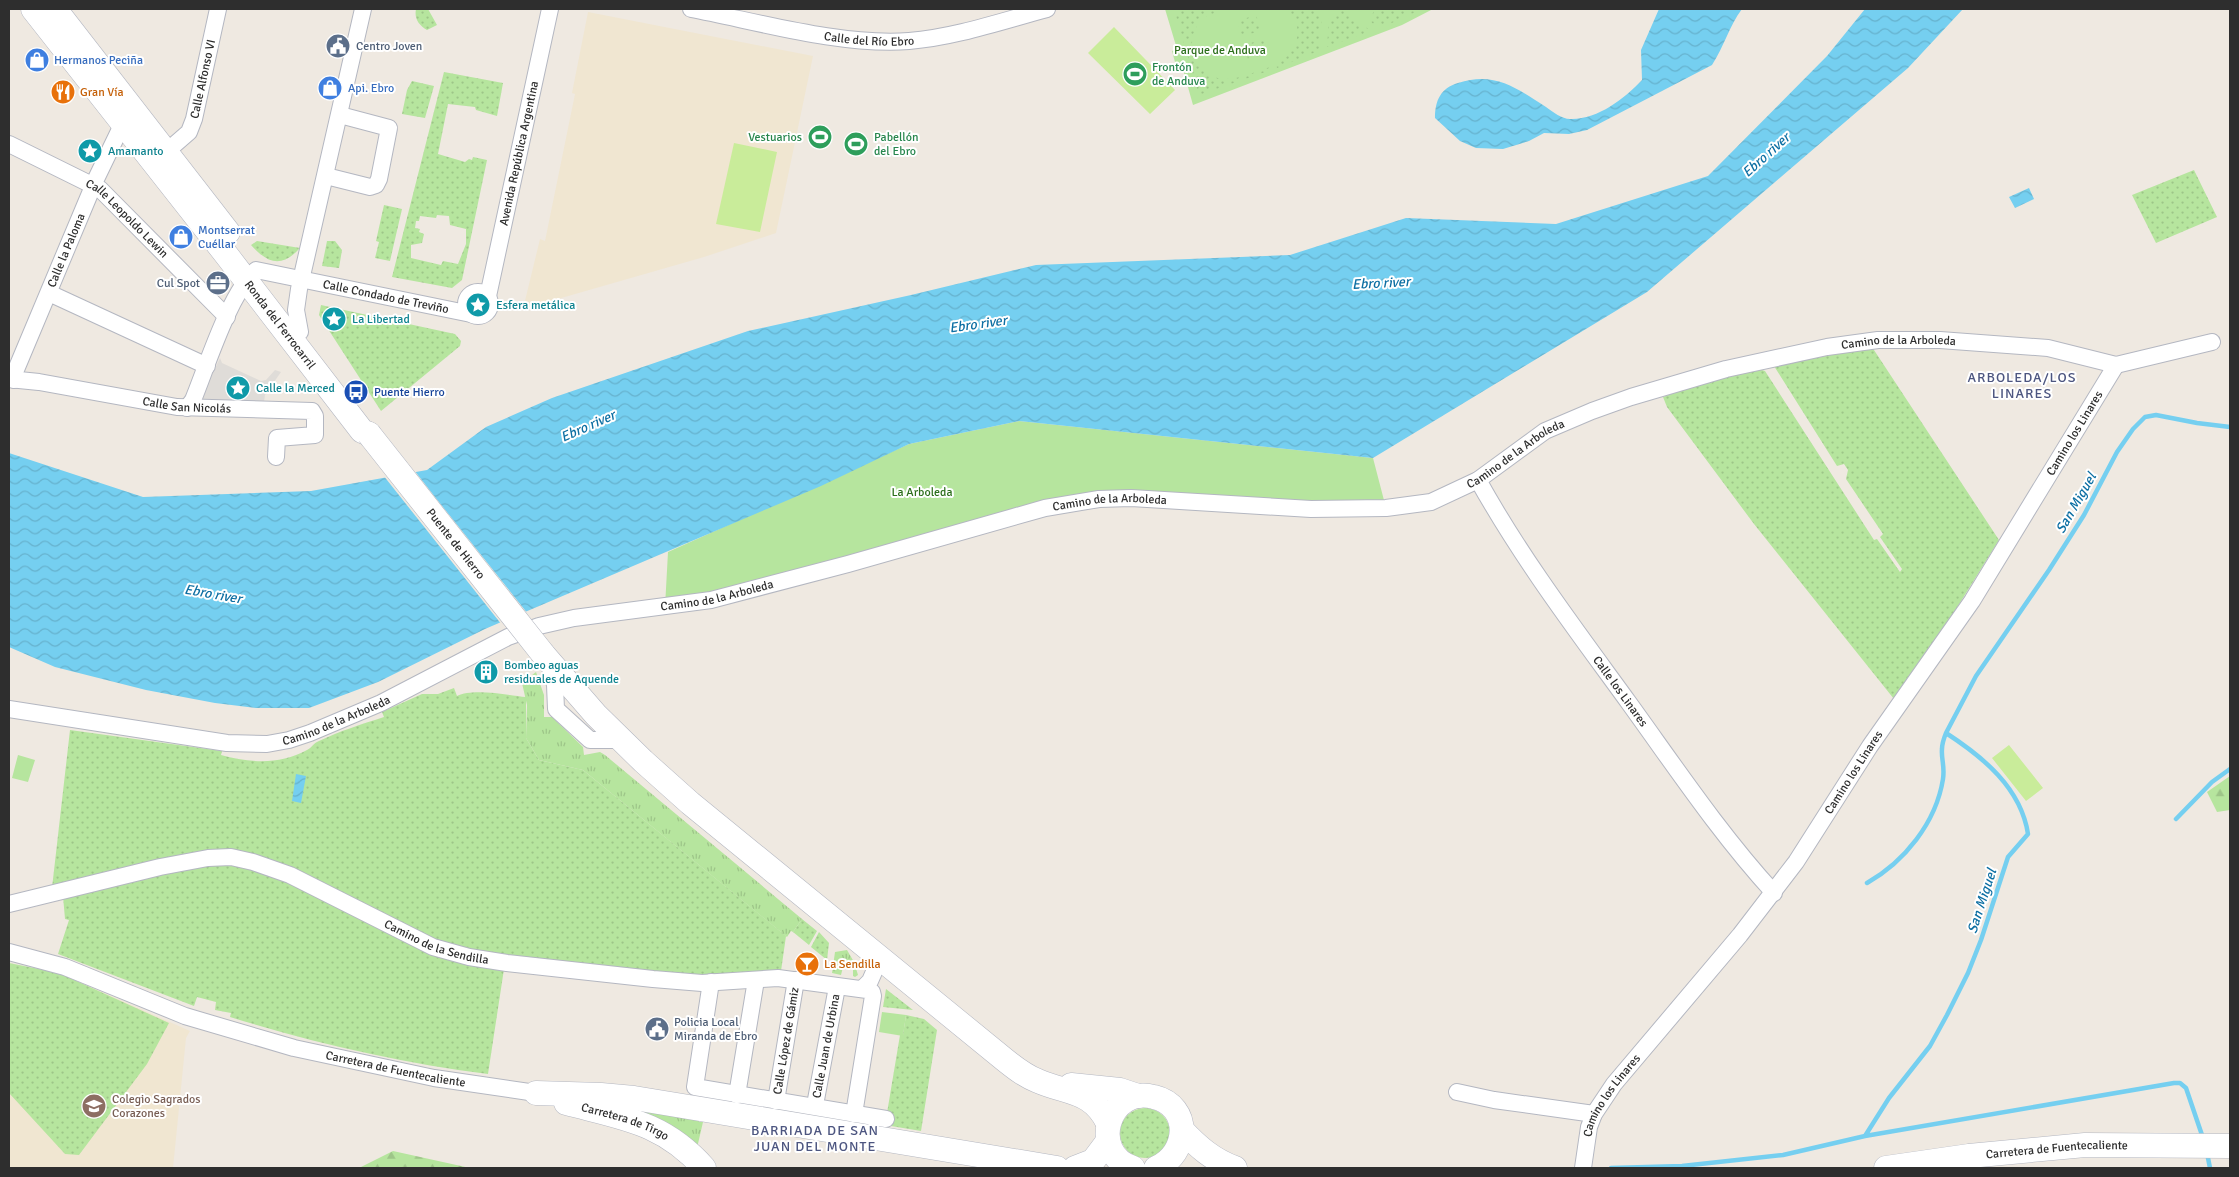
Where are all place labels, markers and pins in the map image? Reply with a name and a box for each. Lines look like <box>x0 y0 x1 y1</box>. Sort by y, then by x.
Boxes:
public building icon: Centro Joven <box>325 33 351 59</box>
place label: Centro Joven <box>356 39 422 54</box>
shop icon: Hermanos Peciña <box>24 47 50 73</box>
place label: Hermanos Peciña <box>54 53 143 68</box>
place label: Frontón de Anduva <box>1152 60 1205 89</box>
sports icon: Frontón de Anduva <box>1122 61 1148 87</box>
shop icon: Api. Ebro <box>317 75 343 101</box>
restaurant icon: Gran Vía <box>50 79 76 105</box>
place label: Api. Ebro <box>348 81 394 96</box>
place label: Gran Vía <box>80 85 124 100</box>
sports icon: Vestuarios <box>807 124 833 150</box>
place label: Vestuarios <box>748 130 802 145</box>
place label: Pabellón del Ebro <box>874 130 919 159</box>
sports icon: Pabellón del Ebro <box>843 131 869 157</box>
place icon: Amamanto <box>77 138 103 164</box>
place label: Amamanto <box>108 144 164 159</box>
place label: Montserrat Cuéllar <box>198 223 255 252</box>
shop icon: Montserrat Cuéllar <box>168 224 194 250</box>
office icon: Cul Spot <box>205 270 231 296</box>
place label: Cul Spot <box>157 276 200 291</box>
place icon: Esfera metálica <box>465 292 491 318</box>
place label: Esfera metálica <box>496 298 575 313</box>
place icon: La Libertad <box>321 306 347 332</box>
place label: La Libertad <box>352 312 410 327</box>
place icon: Calle la Merced <box>225 375 251 401</box>
bus stop icon: Puente Hierro <box>343 379 369 405</box>
place label: Calle la Merced <box>256 381 335 396</box>
place label: Puente Hierro <box>374 385 445 400</box>
place label: Bombeo aguas residuales de Aquende <box>504 658 619 687</box>
building icon: Bombeo aguas residuales de Aquende <box>473 659 499 685</box>
bar icon: La Sendilla <box>794 951 820 977</box>
place label: La Sendilla <box>824 957 881 972</box>
place label: Policia Local Miranda de Ebro <box>674 1015 758 1044</box>
public building icon: Policia Local Miranda de Ebro <box>644 1016 670 1042</box>
place label: Colegio Sagrados Corazones <box>112 1092 201 1121</box>
school or university icon: Colegio Sagrados Corazones <box>81 1093 107 1119</box>

